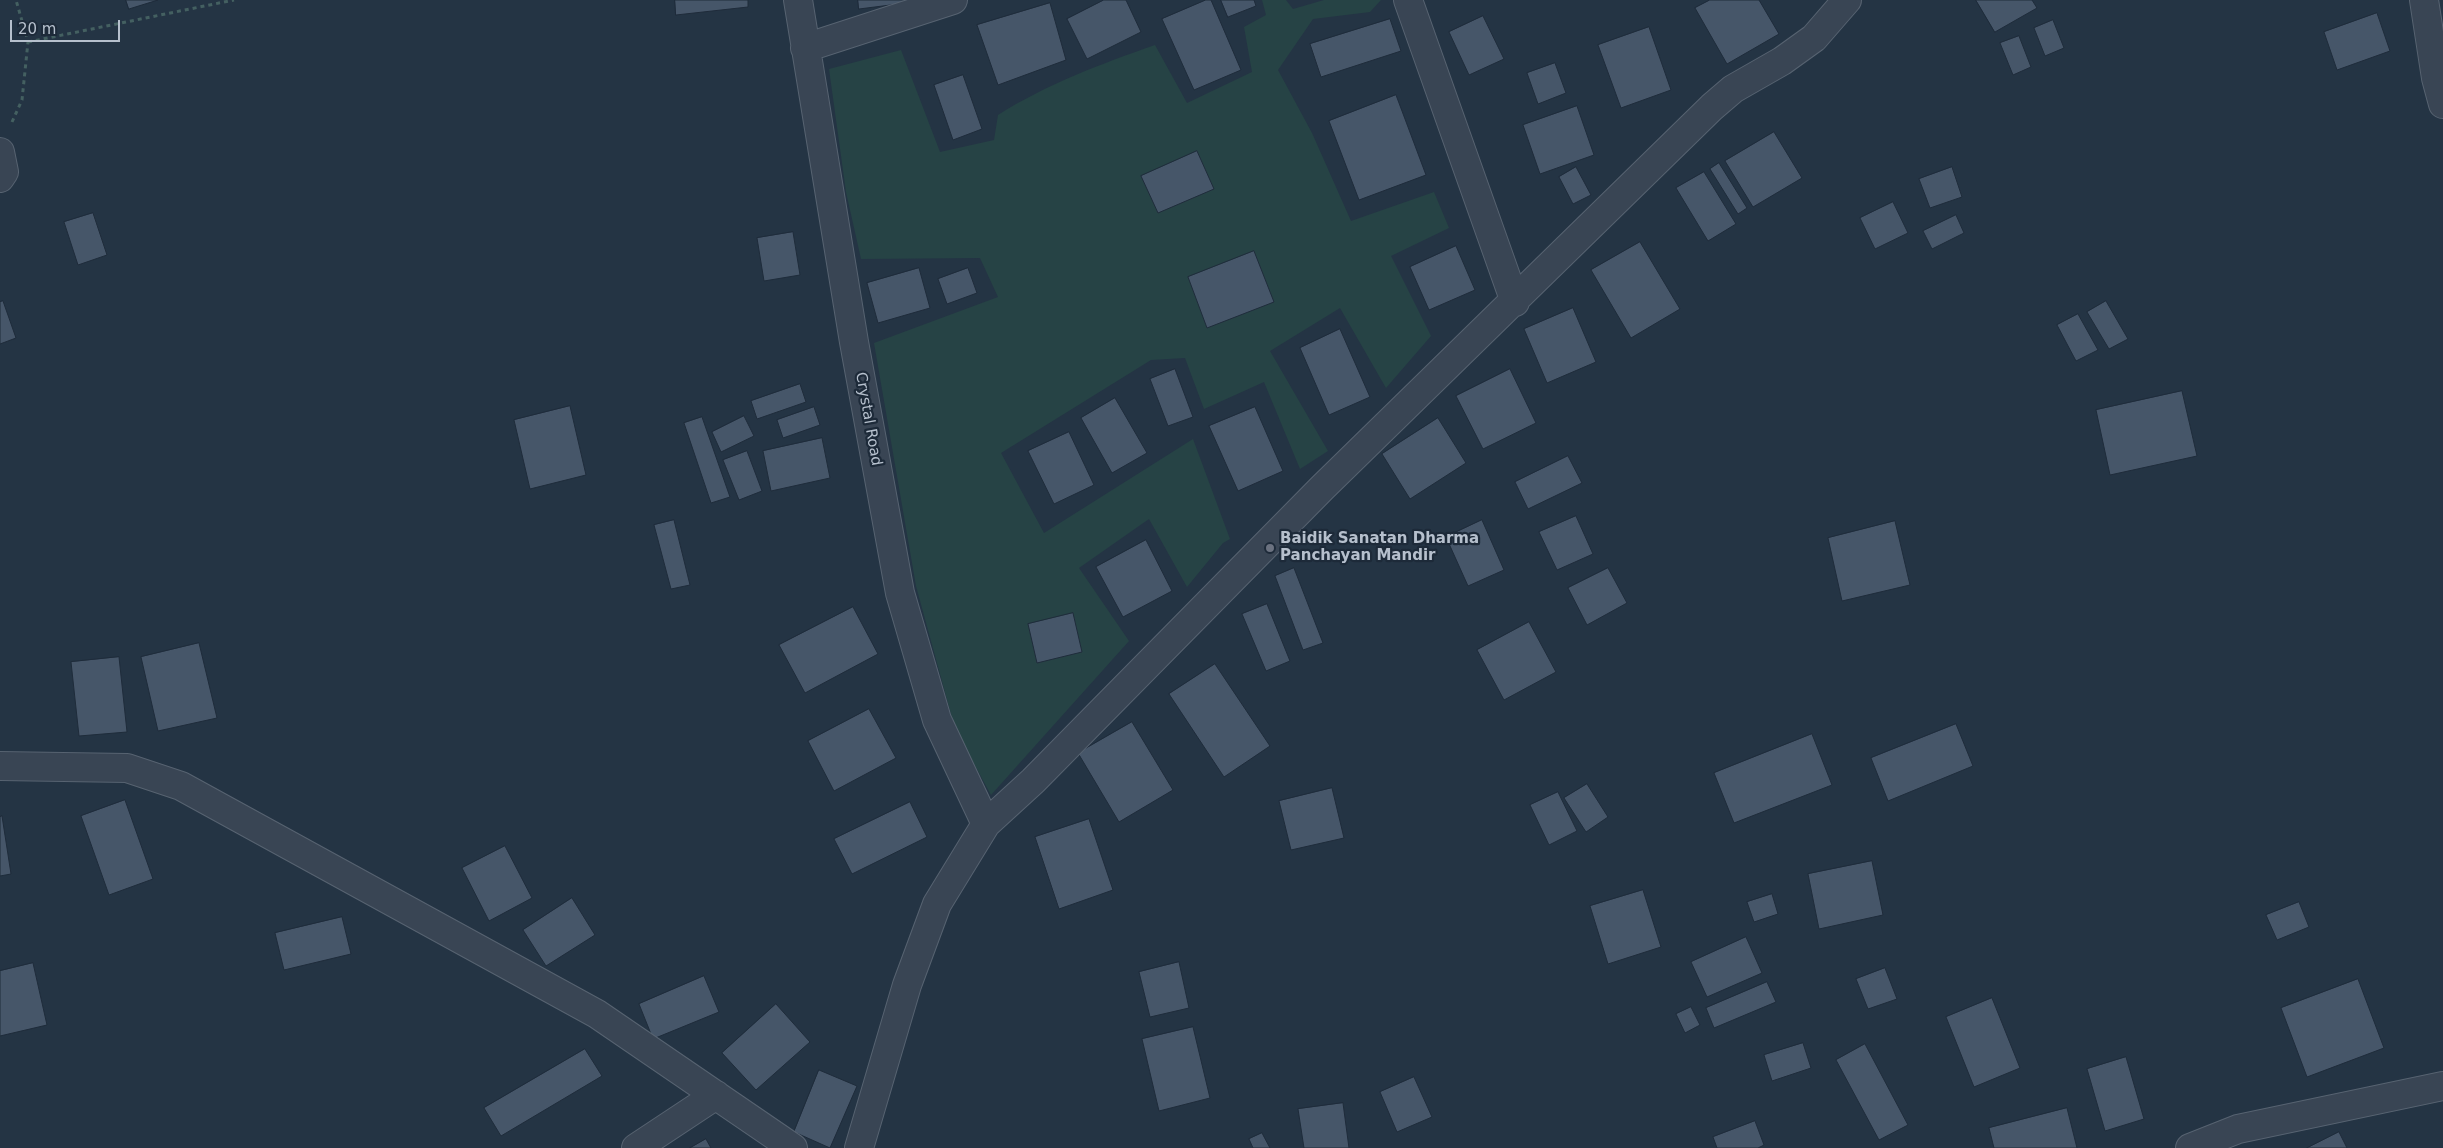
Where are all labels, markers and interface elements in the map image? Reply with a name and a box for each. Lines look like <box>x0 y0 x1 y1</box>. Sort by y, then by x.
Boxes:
scale bar <box>12 10 122 42</box>
text: 20 m <box>18 20 56 38</box>
street label: Crystal Road <box>851 371 885 467</box>
place label: Baidik Sanatan Dharma Panchayan Mandir <box>1280 530 1479 565</box>
marker: Baidik Sanatan Dharma Panchayan Mandir <box>1264 542 1276 554</box>

